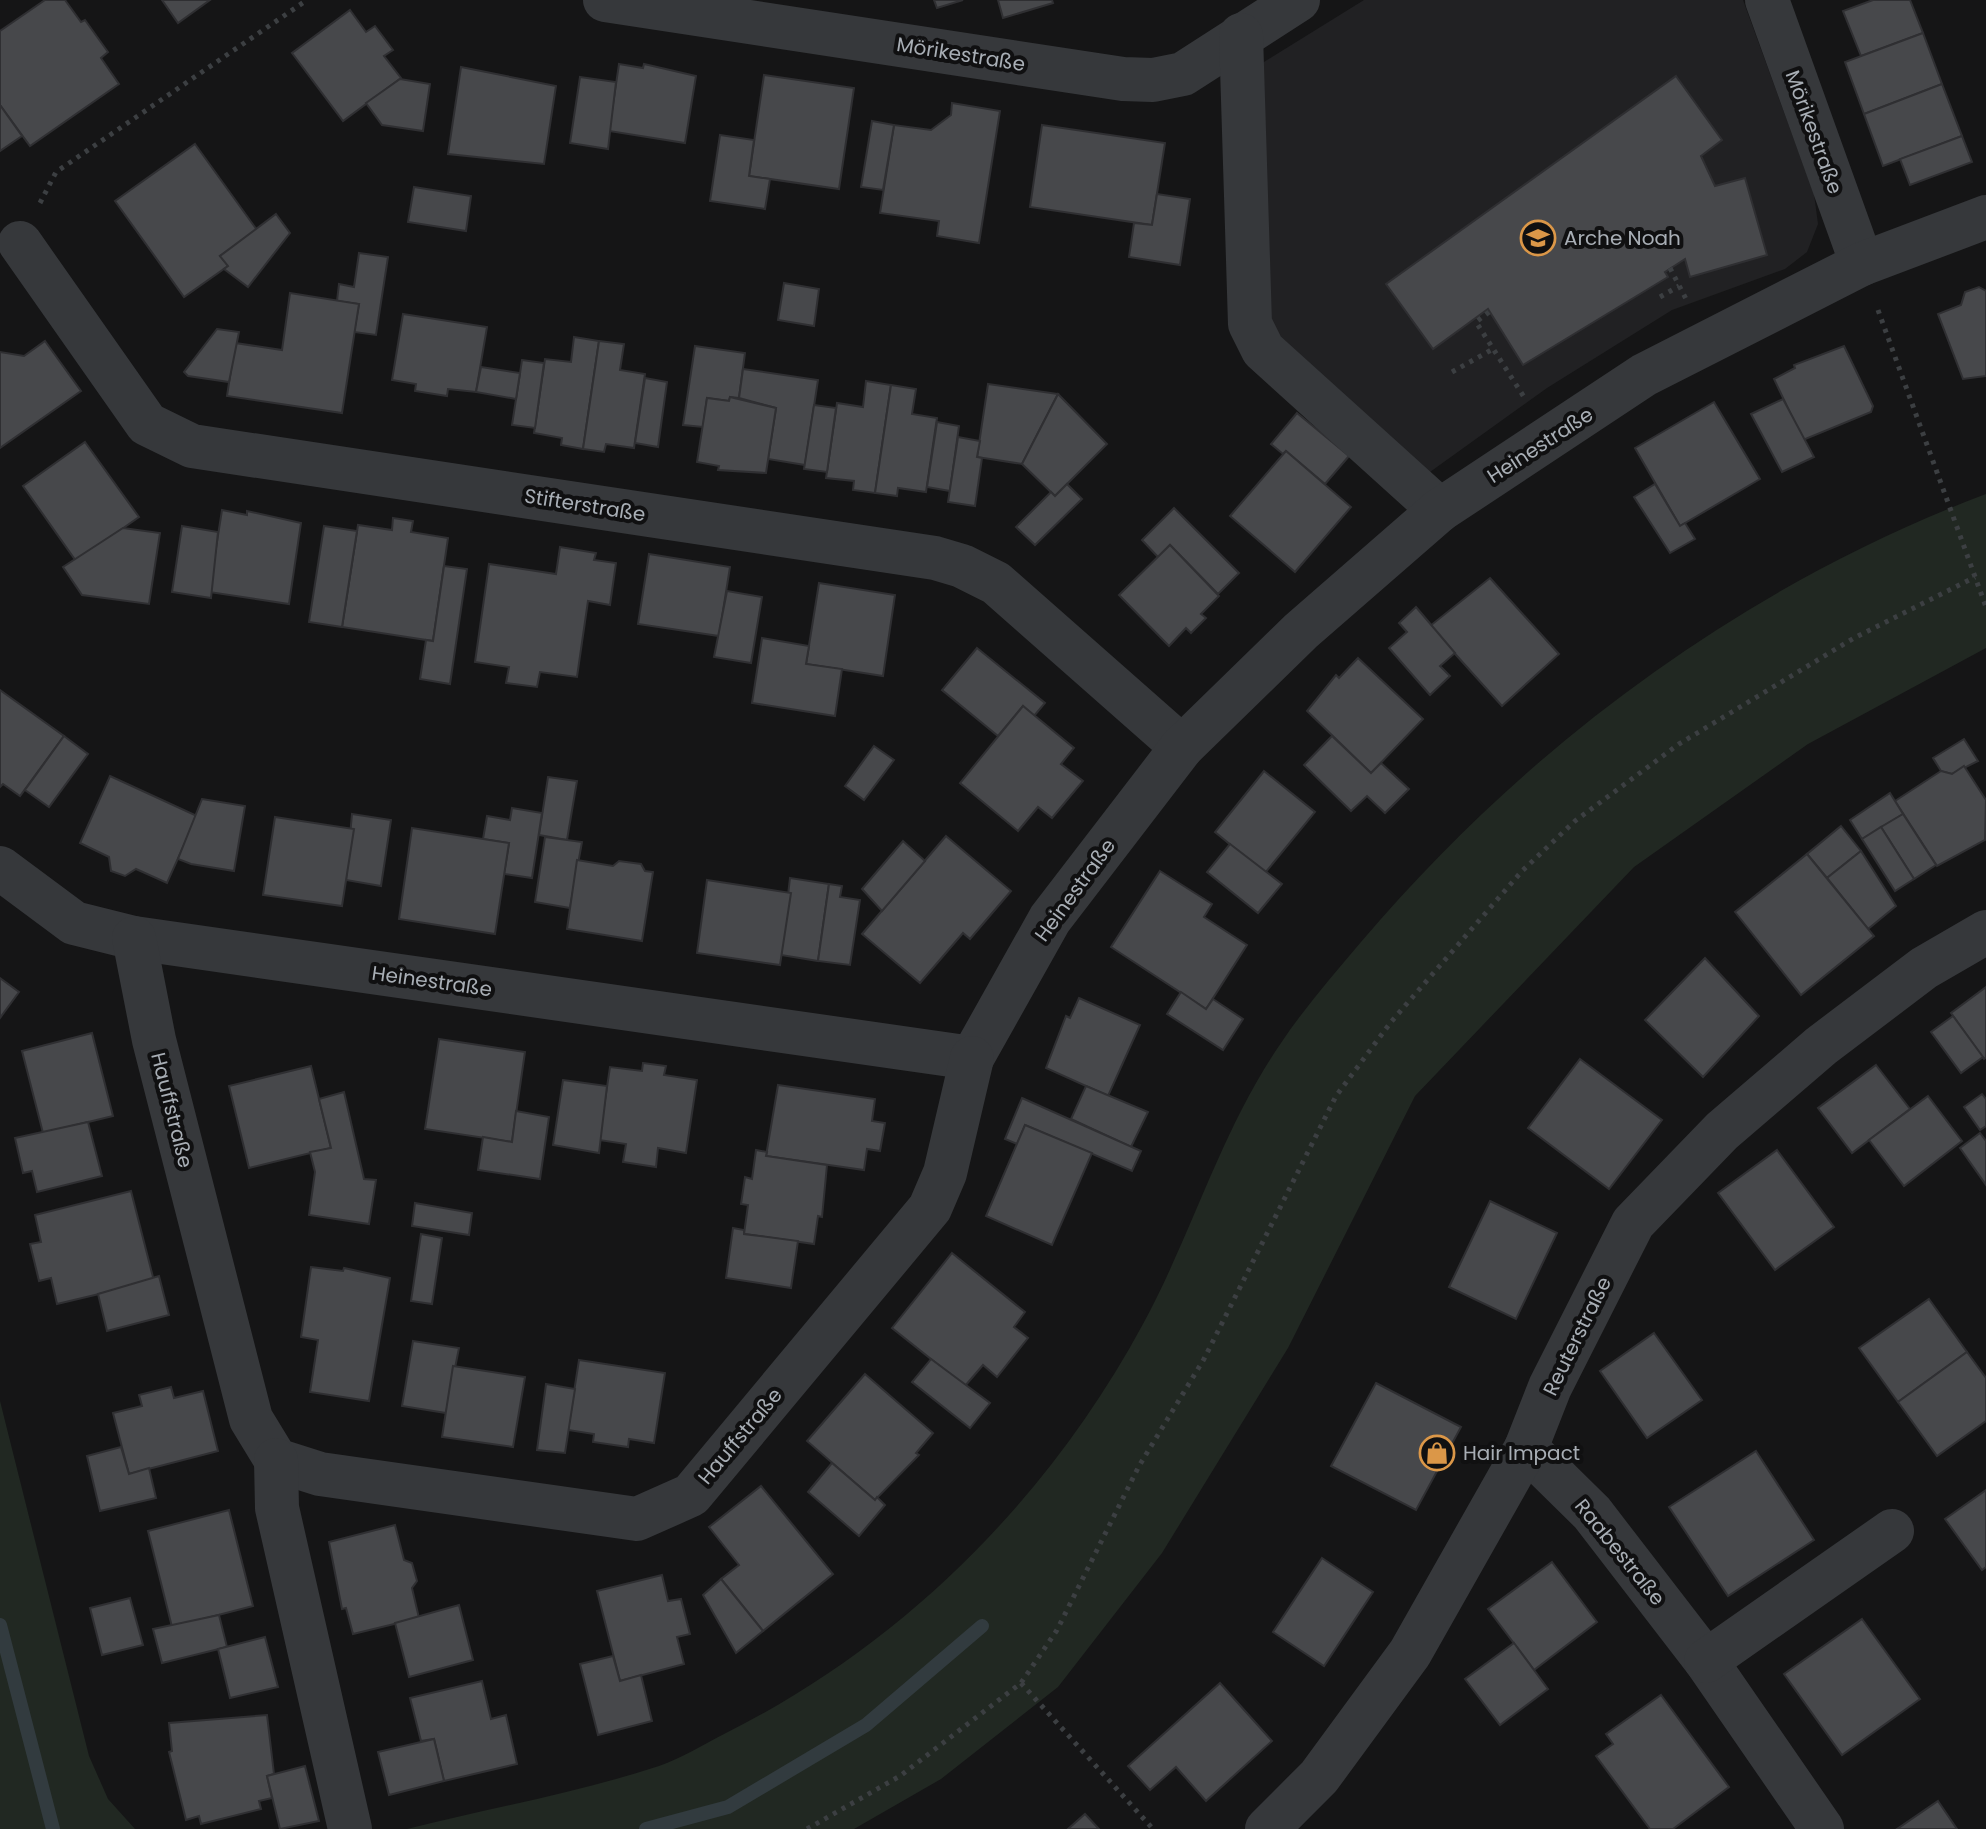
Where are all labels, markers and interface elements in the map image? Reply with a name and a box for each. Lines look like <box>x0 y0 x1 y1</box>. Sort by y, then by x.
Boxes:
street label: Mörikestraße <box>895 30 1027 78</box>
street label: Mörikestraße <box>1779 66 1849 198</box>
school or university icon: Arche Noah <box>1519 219 1557 257</box>
place label: Arche Noah <box>1564 224 1681 252</box>
street label: Heinestraße <box>1482 400 1598 490</box>
street label: Stifterstraße <box>522 482 648 528</box>
street label: Heinestraße <box>1028 833 1122 947</box>
street label: Heinestraße <box>370 959 494 1003</box>
street label: Hauffstraße <box>144 1049 200 1171</box>
street label: Reuterstraße <box>1536 1272 1618 1400</box>
street label: Hauffstraße <box>691 1382 789 1490</box>
shop icon: Hair Impact <box>1418 1434 1456 1472</box>
place label: Hair Impact <box>1463 1439 1580 1467</box>
street label: Raabestraße <box>1568 1493 1672 1611</box>

